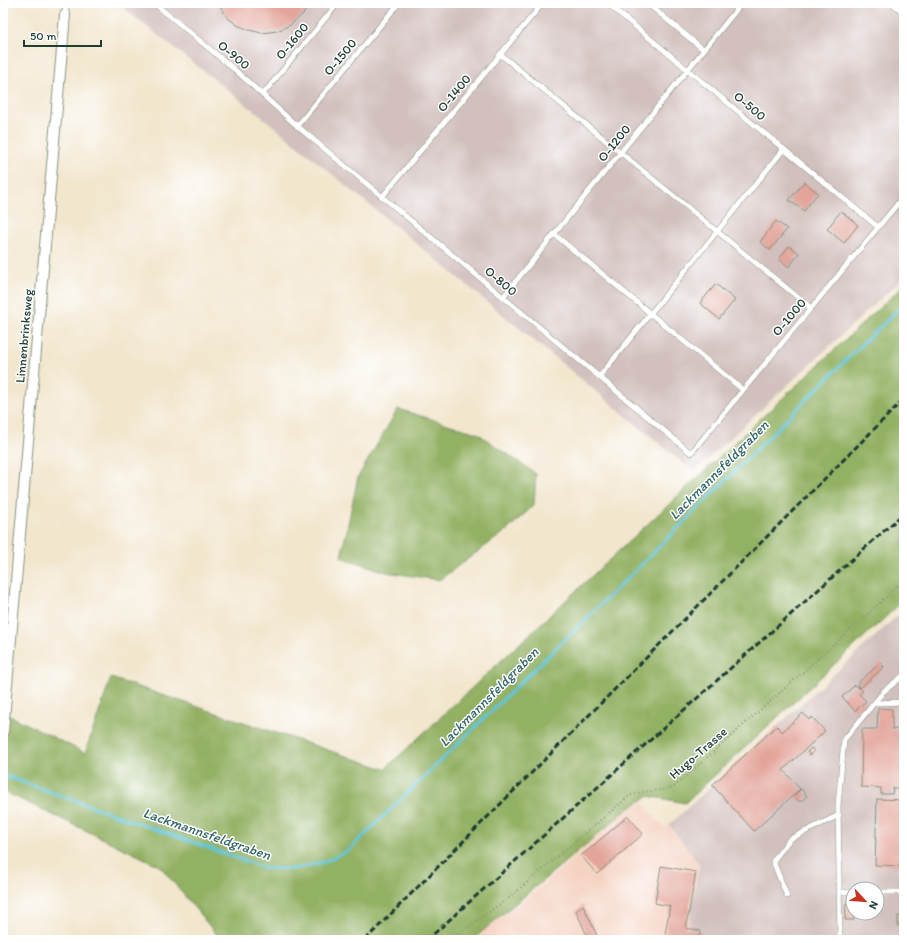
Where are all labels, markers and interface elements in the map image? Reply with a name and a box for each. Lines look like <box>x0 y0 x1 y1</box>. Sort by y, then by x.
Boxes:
street label: O-1600 <box>272 19 312 63</box>
scale bar <box>24 22 101 48</box>
text: 50 m <box>30 29 56 43</box>
street label: O-1500 <box>320 36 360 78</box>
street label: O-900 <box>215 37 253 73</box>
street label: O-1400 <box>434 71 474 115</box>
street label: O-500 <box>731 88 769 124</box>
street label: O-1200 <box>594 121 634 165</box>
street label: O-800 <box>482 263 520 299</box>
street label: Linnenbrinksweg <box>12 288 36 384</box>
street label: O-1000 <box>769 295 809 339</box>
water label: Lackmannsfeldgraben <box>666 417 772 523</box>
water label: Lackmannsfeldgraben <box>436 644 542 750</box>
street label: Hugo-Trasse <box>666 724 730 782</box>
water label: Lackmannsfeldgraben <box>141 804 273 864</box>
north arrow <box>845 881 885 921</box>
text: N <box>866 899 881 911</box>

